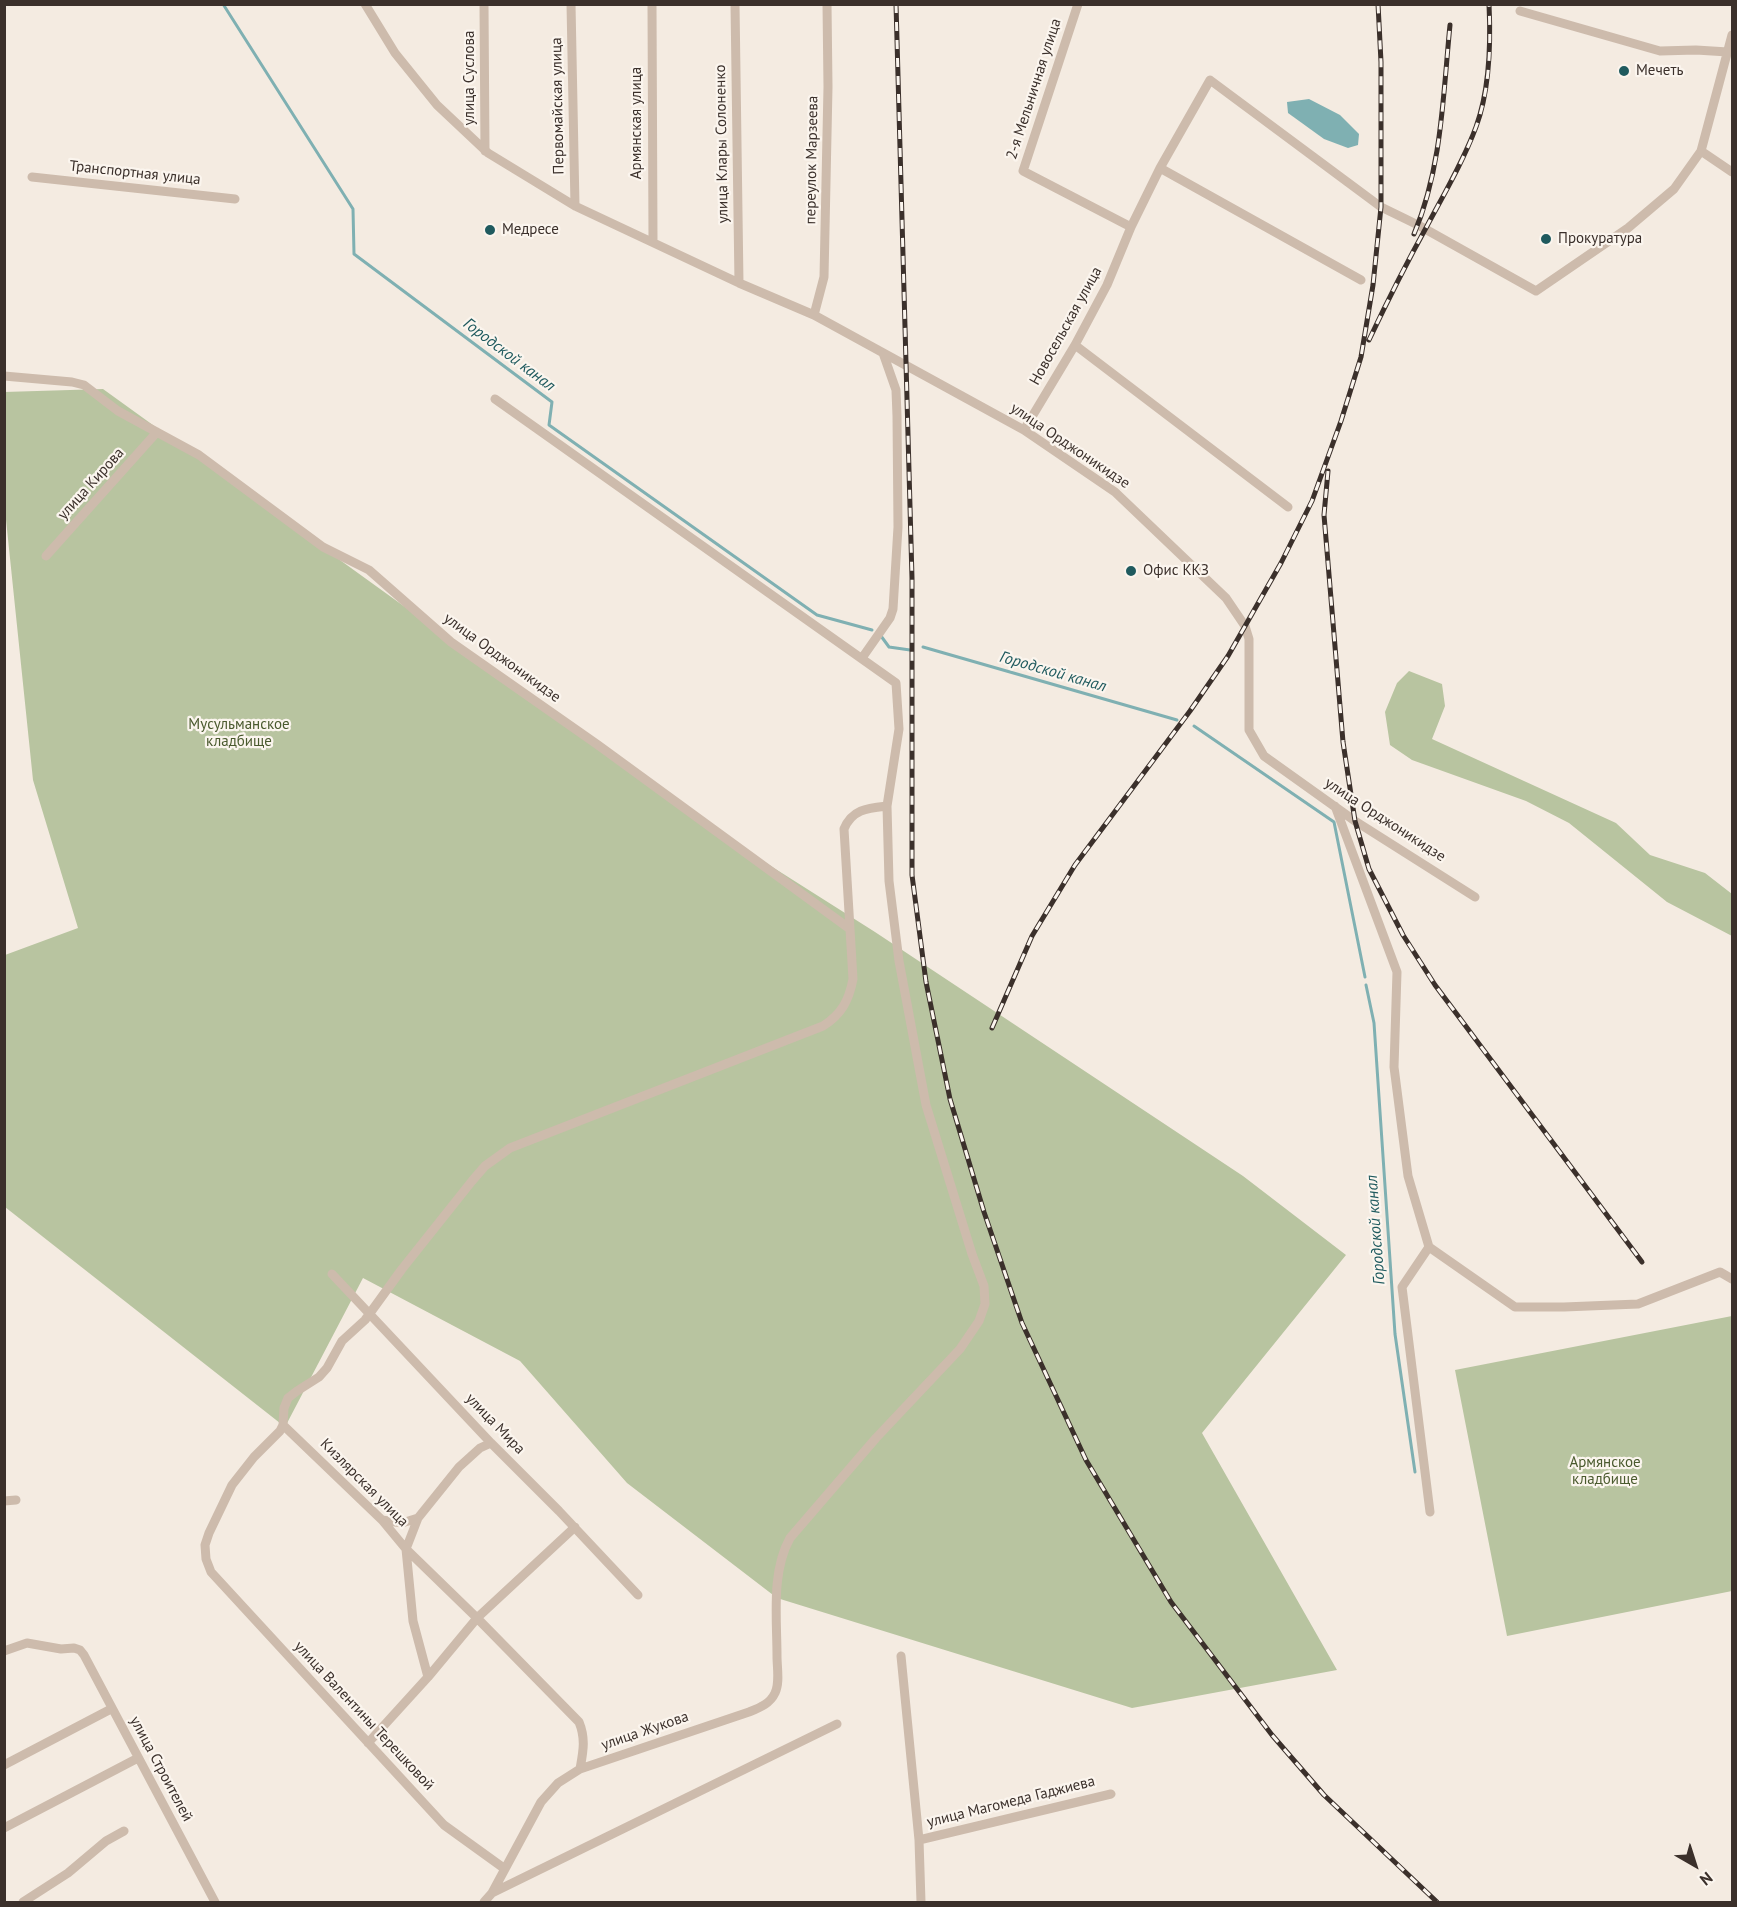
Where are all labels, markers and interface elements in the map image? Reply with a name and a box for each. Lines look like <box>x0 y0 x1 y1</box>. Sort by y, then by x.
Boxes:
street label: 2-я Мельничная улица <box>1003 16 1065 162</box>
street label: улица Суслова <box>461 31 479 125</box>
street label: Первомайская улица <box>548 37 568 175</box>
place label: Мечеть <box>1636 62 1683 80</box>
street label: улица Клары Солоненко <box>712 64 732 224</box>
marker: Мечеть <box>1617 64 1631 78</box>
street label: Армянская улица <box>628 67 646 179</box>
street label: переулок Марзеева <box>802 96 822 224</box>
street label: Транспортная улица <box>68 157 202 189</box>
place label: Медресе <box>502 221 559 239</box>
marker: Медресе <box>483 223 497 237</box>
place label: Прокуратура <box>1558 230 1642 248</box>
marker: Прокуратура <box>1539 232 1553 246</box>
street label: Новосельская улица <box>1026 264 1106 388</box>
water label: Городской канал <box>459 314 559 396</box>
street label: улица Орджоникидзе <box>1007 399 1133 493</box>
street label: улица Кирова <box>54 444 128 524</box>
place label: Офис ККЗ <box>1143 562 1209 580</box>
marker: Офис ККЗ <box>1124 564 1138 578</box>
street label: улица Орджоникидзе <box>440 609 564 707</box>
water label: Городской канал <box>997 648 1109 696</box>
park label: Мусульманское кладбище <box>188 716 290 751</box>
street label: улица Орджоникидзе <box>1321 774 1449 866</box>
water label: Городской канал <box>1363 1174 1389 1286</box>
street label: улица Мира <box>462 1390 528 1458</box>
street label: Кизлярская улица <box>316 1435 412 1531</box>
park label: Армянское кладбище <box>1569 1454 1641 1489</box>
street label: улица Валентины Терешковой <box>290 1638 438 1794</box>
street label: улица Жукова <box>599 1708 691 1754</box>
street label: улица Строителей <box>126 1713 196 1825</box>
street label: улица Магомеда Гаджиева <box>925 1772 1097 1832</box>
north arrow <box>1665 1835 1725 1895</box>
text: N <box>1696 1868 1717 1890</box>

